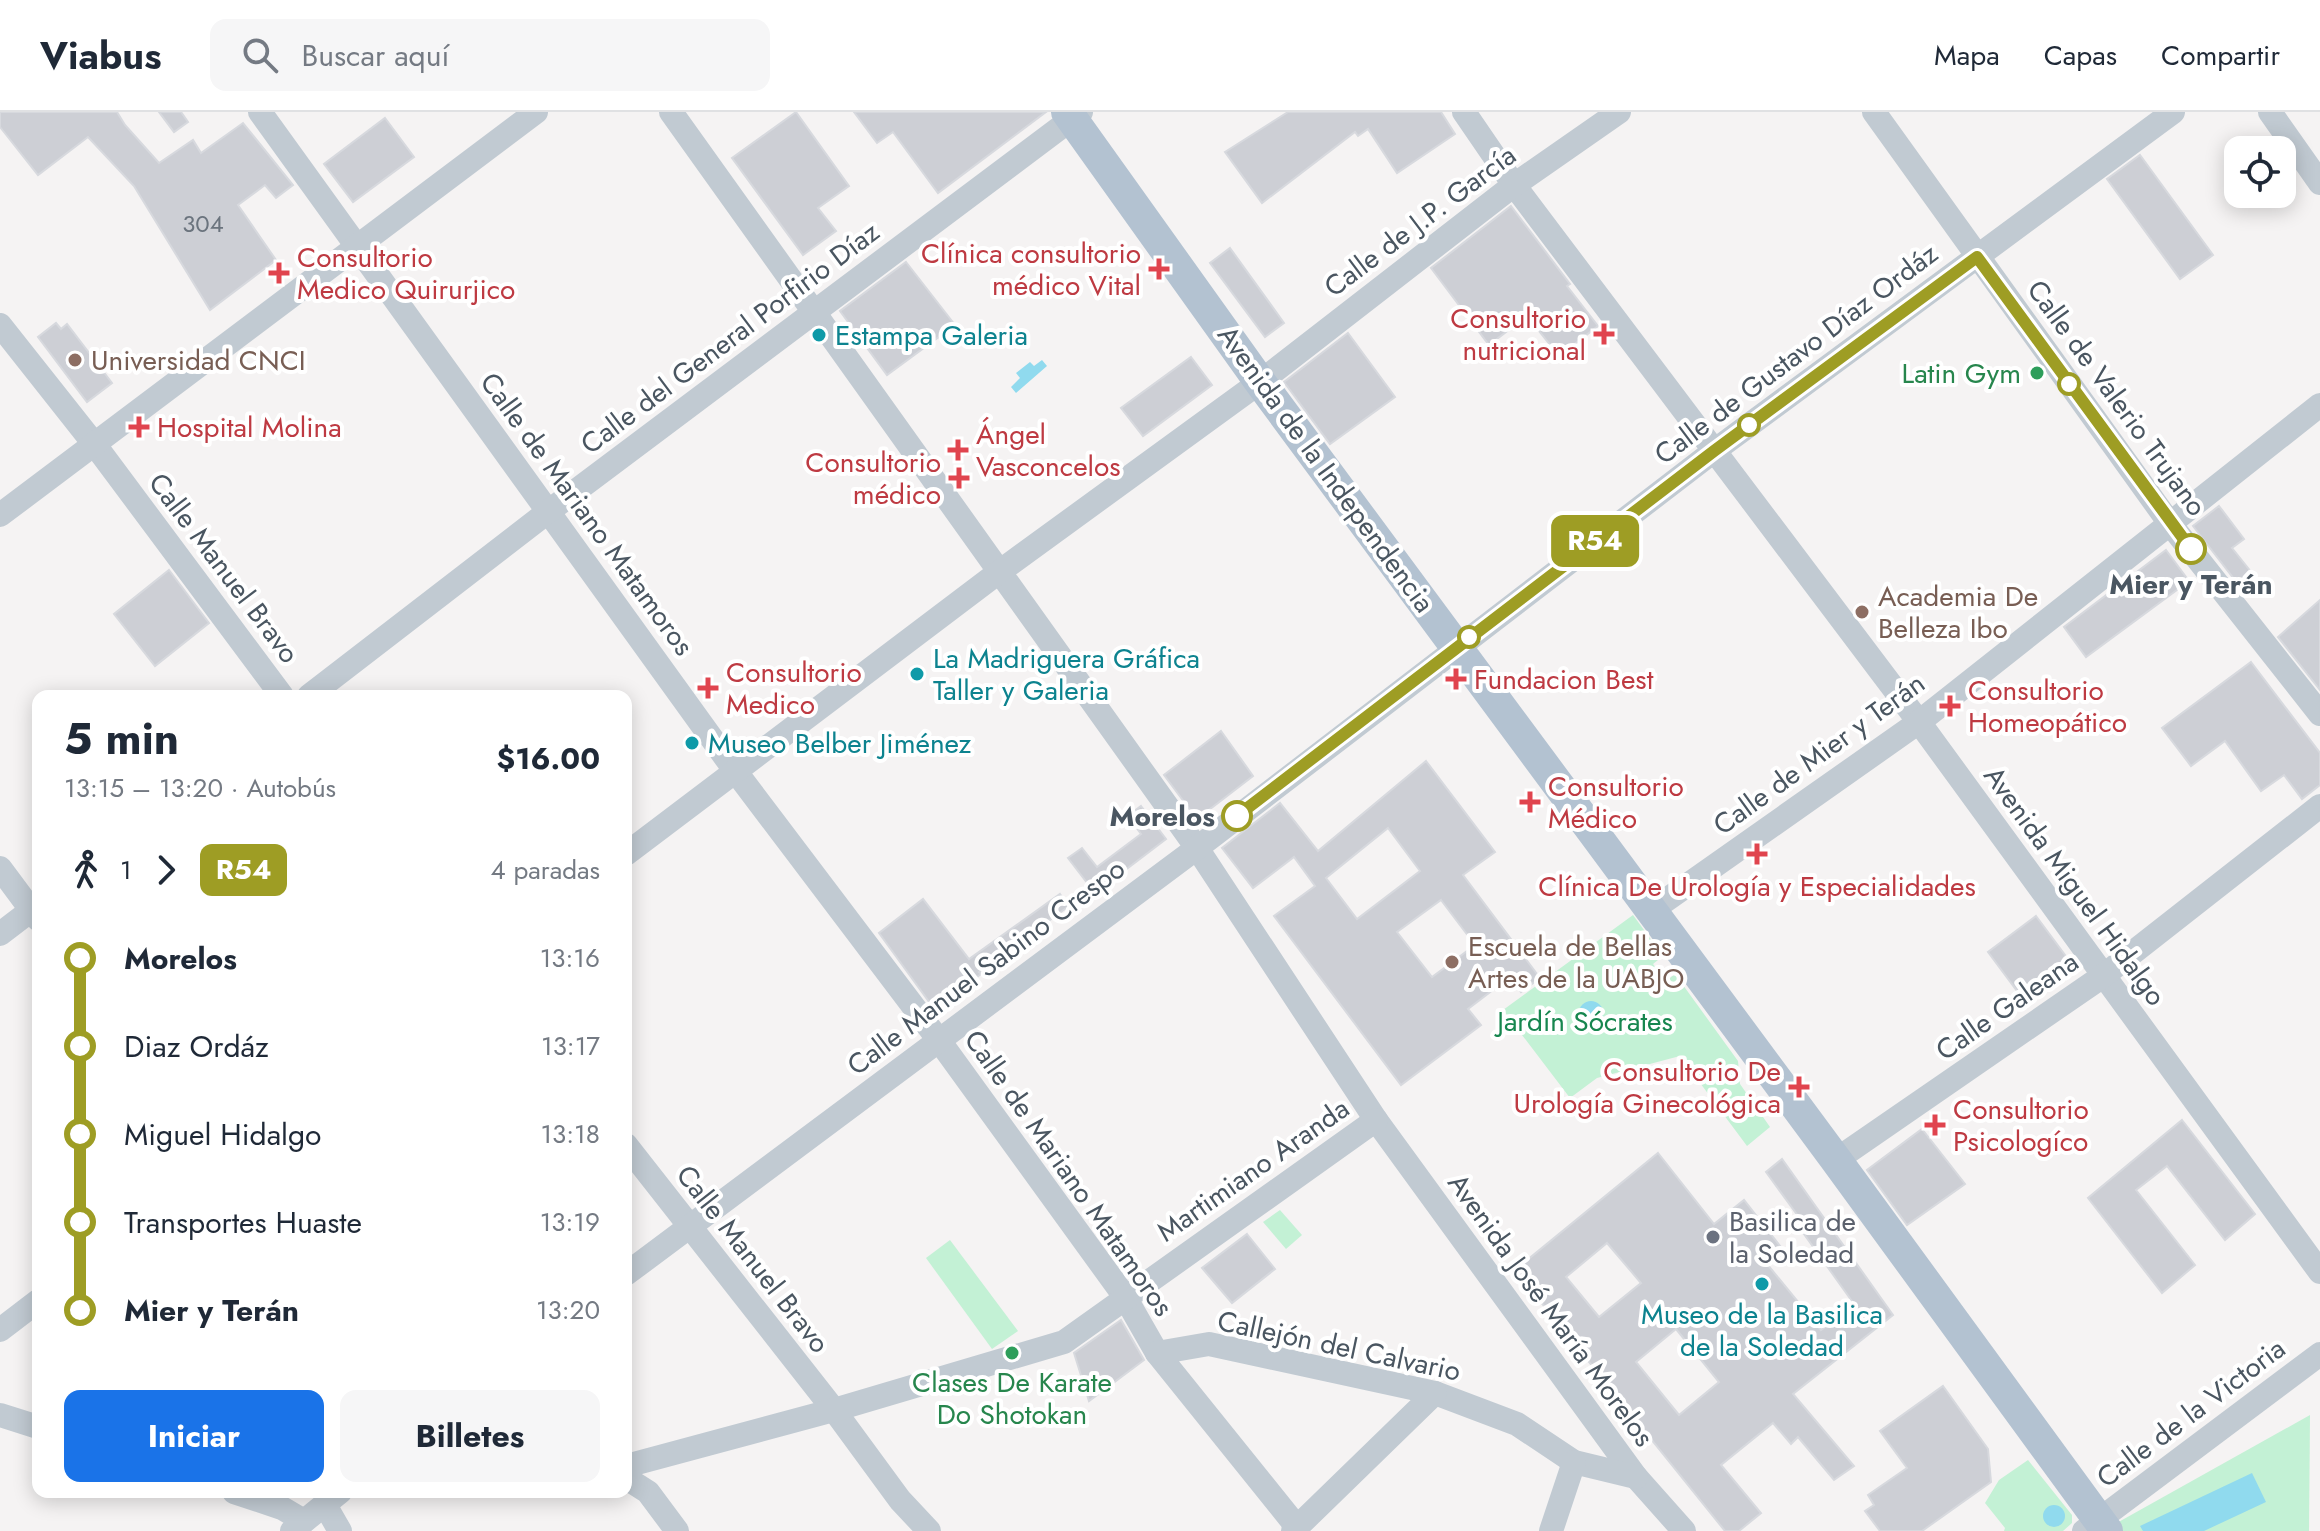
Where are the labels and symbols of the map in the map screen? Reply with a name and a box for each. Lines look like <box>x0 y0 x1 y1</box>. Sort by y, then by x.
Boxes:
street label: Calle de J.P. García <box>1315 135 1525 307</box>
house number: 304 <box>182 206 224 241</box>
street label: Calle del General Porfirio Díaz <box>572 212 888 464</box>
place label: Clínica consultorio médico Vital <box>921 233 1141 306</box>
street label: Calle de Gustavo Díaz Ordáz <box>1646 234 1946 474</box>
place label: Consultorio Medico Quirurjico <box>297 237 515 310</box>
marker: Clínica consultorio médico Vital <box>1148 258 1170 280</box>
marker: Consultorio Medico Quirurjico <box>268 262 290 284</box>
street label: Calle de Valerio Trujano <box>2017 271 2217 525</box>
place label: Consultorio nutricional <box>1450 298 1586 371</box>
place label: Estampa Galeria <box>835 315 1028 356</box>
street label: Avenida de la Independencia <box>1208 317 1444 621</box>
marker: Consultorio nutricional <box>1593 323 1615 345</box>
marker: Estampa Galeria <box>810 326 828 344</box>
place label: Universidad CNCI <box>91 340 306 381</box>
marker: Universidad CNCI <box>66 351 84 369</box>
place label: Latin Gym <box>1902 353 2021 394</box>
street label: Calle de Mariano Matamoros <box>470 364 704 664</box>
marker: Latin Gym <box>2028 364 2046 382</box>
unlabelled marker <box>2058 373 2080 395</box>
place label: Hospital Molina <box>157 407 342 448</box>
place label: Ángel Vasconcelos <box>976 414 1121 487</box>
unlabelled marker <box>1738 414 1760 436</box>
marker: Hospital Molina <box>128 416 150 438</box>
marker: Ángel Vasconcelos <box>947 439 969 461</box>
place label: Consultorio médico <box>805 442 941 515</box>
street label: Calle Manuel Bravo <box>139 464 309 672</box>
marker: Consultorio médico <box>948 467 970 489</box>
line badge: R54 <box>1549 515 1641 567</box>
marker: Mier y Terán <box>2176 534 2206 564</box>
place label: Mier y Terán <box>2109 564 2273 605</box>
place label: Academia De Belleza Ibo <box>1878 576 2038 649</box>
marker: Academia De Belleza Ibo <box>1853 603 1871 621</box>
unlabelled marker <box>1458 626 1480 648</box>
place label: La Madriguera Gráfica Taller y Galeria <box>933 638 1200 711</box>
place label: Consultorio Medico <box>726 652 862 725</box>
place label: Fundacion Best <box>1474 659 1654 700</box>
street label: Calle de Mier y Terán <box>1705 663 1933 845</box>
marker: La Madriguera Gráfica Taller y Galeria <box>908 665 926 683</box>
marker: Fundacion Best <box>1445 668 1467 690</box>
place label: Consultorio Homeopático <box>1968 670 2127 743</box>
marker: Consultorio Medico <box>697 677 719 699</box>
marker: Consultorio Homeopático <box>1939 695 1961 717</box>
place label: Museo Belber Jiménez <box>708 723 972 764</box>
marker: Museo Belber Jiménez <box>683 734 701 752</box>
street label: Avenida Miguel Hidalgo <box>1974 758 2176 1014</box>
place label: Consultorio Médico <box>1548 766 1684 839</box>
marker: Consultorio Médico <box>1519 791 1541 813</box>
place label: Morelos <box>1110 796 1215 837</box>
marker: Morelos <box>1222 801 1252 831</box>
marker: Clínica De Urología y Especialidades <box>1746 843 1768 865</box>
street label: Calle Manuel Sabino Crespo <box>838 849 1134 1085</box>
place label: Clínica De Urología y Especialidades <box>1538 866 1976 907</box>
place label: Escuela de Bellas Artes de la UABJO <box>1468 926 1684 999</box>
street label: Calle Galeana <box>1927 942 2087 1070</box>
marker: Escuela de Bellas Artes de la UABJO <box>1443 953 1461 971</box>
park label: Jardín Sócrates <box>1493 1001 1673 1042</box>
street label: Calle de Mariano Matamoros <box>954 1021 1184 1325</box>
place label: Consultorio De Urología Ginecológica <box>1514 1051 1781 1124</box>
marker: Consultorio De Urología Ginecológica <box>1788 1076 1810 1098</box>
street label: Martimiano Aranda <box>1149 1088 1357 1252</box>
place label: Consultorio Psicologíco <box>1953 1089 2089 1162</box>
marker: Consultorio Psicologíco <box>1924 1114 1946 1136</box>
street label: Calle Manuel Bravo <box>666 1156 840 1362</box>
street label: Avenida José María Morelos <box>1438 1165 1664 1455</box>
place label: Basilica de la Soledad <box>1729 1201 1856 1274</box>
marker: Basilica de la Soledad <box>1704 1228 1722 1246</box>
marker: Museo de la Basilica de la Soledad <box>1753 1275 1771 1293</box>
place label: Museo de la Basilica de la Soledad <box>1641 1294 1883 1367</box>
street label: Callejón del Calvario <box>1214 1300 1464 1392</box>
street label: Calle de la Victoria <box>2088 1328 2294 1498</box>
marker: Clases De Karate Do Shotokan <box>1003 1344 1021 1362</box>
place label: Clases De Karate Do Shotokan <box>912 1362 1112 1435</box>

